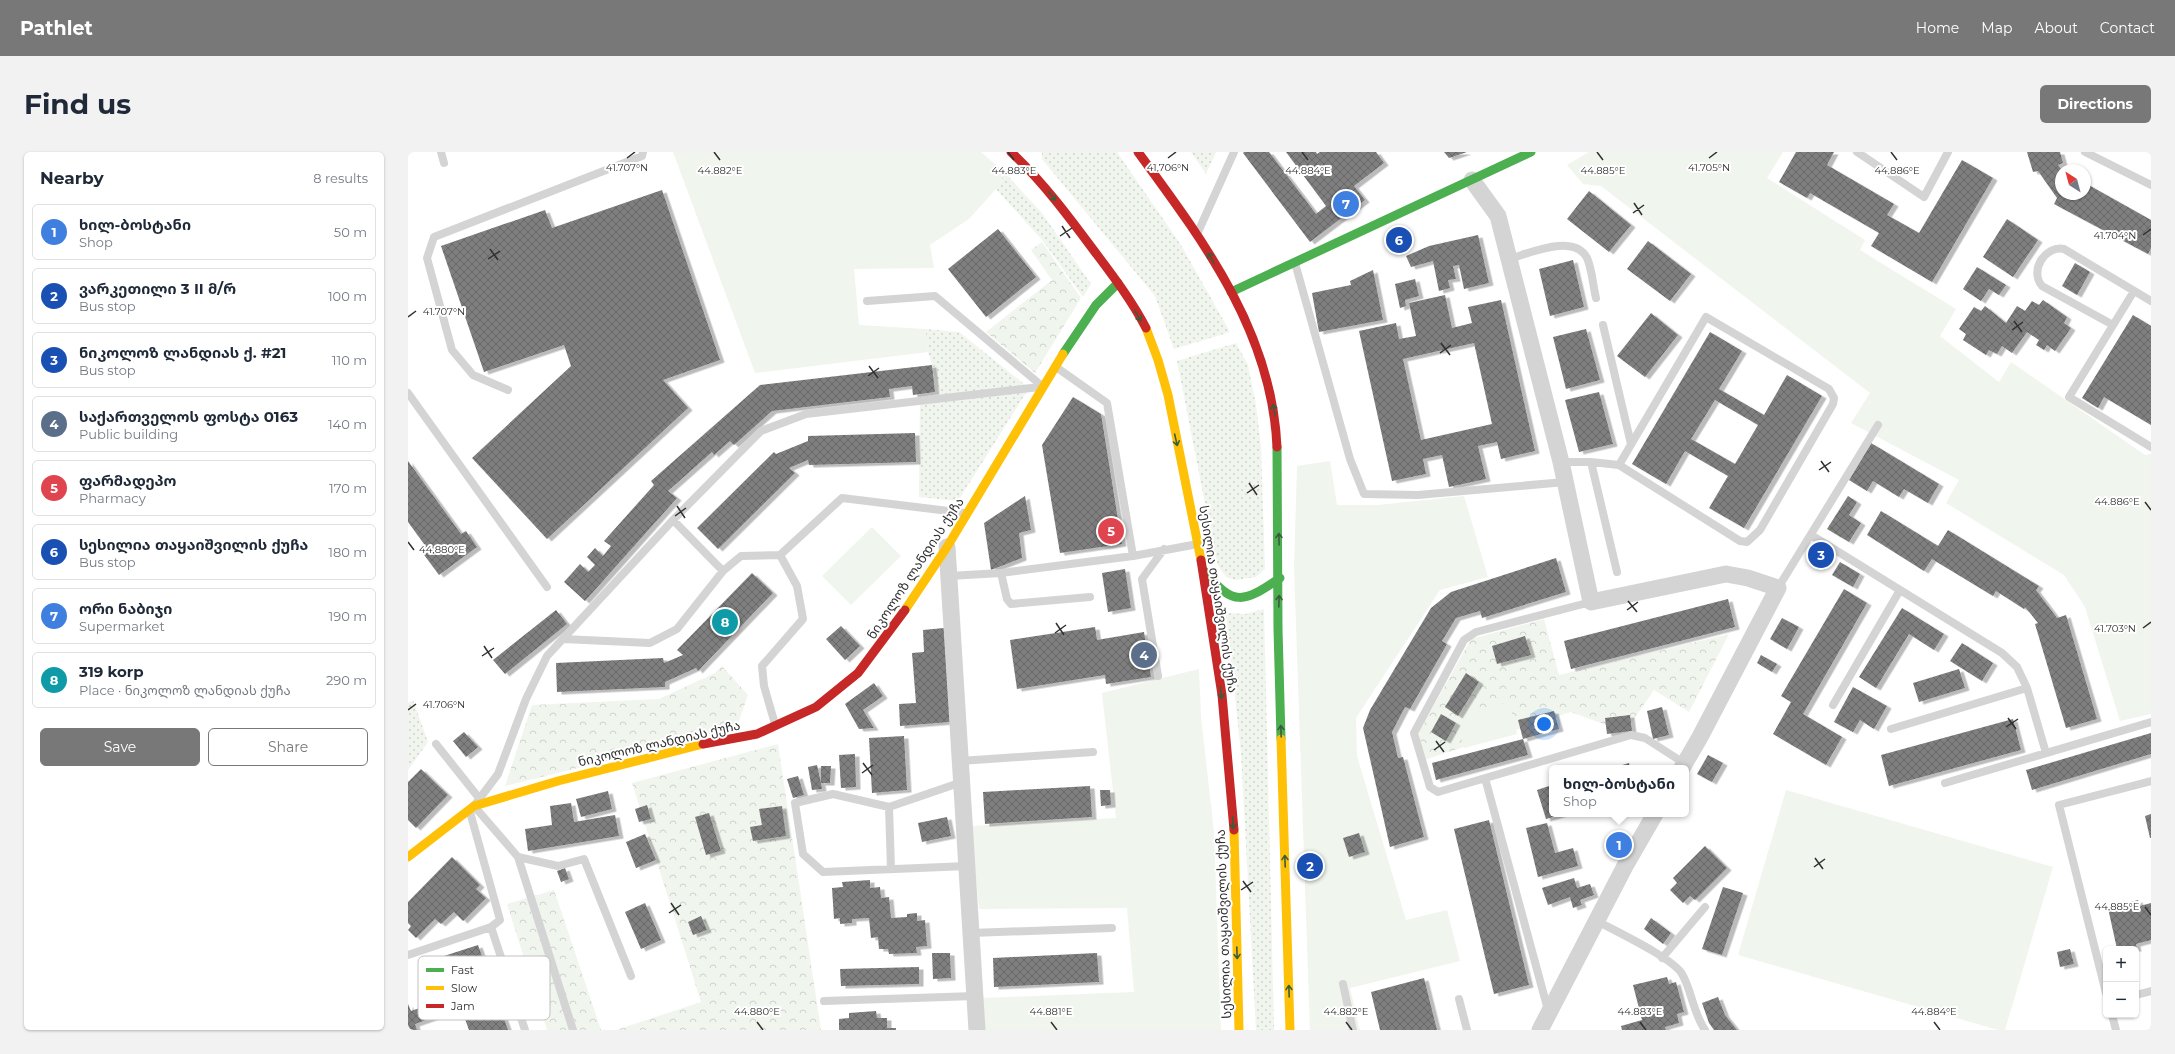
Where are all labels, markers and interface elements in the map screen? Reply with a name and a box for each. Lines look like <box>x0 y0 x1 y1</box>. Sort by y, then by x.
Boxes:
text: Pathlet <box>20 17 93 40</box>
text: Home <box>1916 19 1959 37</box>
text: Map <box>1981 19 2012 37</box>
text: About <box>2034 19 2078 37</box>
text: Contact <box>2100 19 2155 37</box>
button: Directions <box>2040 85 2151 123</box>
text: Find us <box>24 87 131 121</box>
text: 41.707°N <box>606 161 648 174</box>
text: 41.706°N <box>1147 161 1189 174</box>
text: 41.705°N <box>1688 161 1730 174</box>
text: 44.882°E <box>698 164 743 177</box>
text: 44.883°E <box>992 164 1037 177</box>
text: 44.884°E <box>1285 164 1331 177</box>
text: 44.885°E <box>1581 164 1626 177</box>
text: 44.886°E <box>1874 164 1920 177</box>
north arrow <box>2055 164 2091 200</box>
text: Nearby <box>40 168 104 188</box>
text: 8 results <box>313 170 368 186</box>
pin: 7 <box>1333 189 1359 219</box>
one-way arrow <box>1048 190 1057 201</box>
text: ხილ-ბოსტანი <box>79 215 191 234</box>
text: 1 <box>51 224 57 240</box>
text: 50 m <box>334 224 367 240</box>
pin: 6 <box>1386 225 1412 255</box>
text: 41.704°N <box>2094 229 2136 242</box>
text: Shop <box>79 234 113 250</box>
one-way arrow <box>1206 252 1214 264</box>
text: ვარკეთილი 3 II მ/რ <box>79 279 236 298</box>
text: 2 <box>50 288 58 304</box>
text: 100 m <box>328 288 367 304</box>
text: Bus stop <box>79 298 136 314</box>
text: 41.707°N <box>423 305 465 318</box>
one-way arrow <box>1135 310 1143 322</box>
text: ნიკოლოზ ლანდიას ქ. #21 <box>79 343 286 362</box>
text: 3 <box>50 352 58 368</box>
text: 110 m <box>332 352 367 368</box>
text: Bus stop <box>79 362 136 378</box>
one-way arrow <box>1270 403 1278 416</box>
text: საქართველოს ფოსტა 0163 <box>79 407 298 426</box>
text: 4 <box>50 416 58 432</box>
text: 140 m <box>328 416 367 432</box>
text: Public building <box>79 426 178 442</box>
one-way arrow <box>1173 433 1181 446</box>
text: ფარმადეპო <box>79 471 176 490</box>
text: 5 <box>50 480 58 496</box>
text: 170 m <box>329 480 367 496</box>
text: Pharmacy <box>79 490 146 506</box>
street label: ნიკოლოზ ლანდიას ქუჩა <box>863 494 968 642</box>
text: 44.886°E <box>2094 495 2140 508</box>
street label: სესილია თაყაიშვილის ქუჩა <box>1195 504 1242 694</box>
pin: 5 <box>1098 516 1124 546</box>
one-way arrow <box>1275 533 1283 546</box>
text: სესილია თაყაიშვილის ქუჩა <box>79 535 308 554</box>
pin: 3 <box>1808 540 1834 570</box>
text: 44.880°E <box>419 543 465 556</box>
text: 6 <box>50 544 58 560</box>
text: 180 m <box>328 544 367 560</box>
text: Bus stop <box>79 554 136 570</box>
one-way arrow <box>1275 595 1283 608</box>
text: ორი ნაბიჯი <box>79 599 172 618</box>
pin: 8 <box>712 607 738 637</box>
text: 7 <box>50 608 58 624</box>
text: 190 m <box>329 608 367 624</box>
text: Supermarket <box>79 618 165 634</box>
text: 41.703°N <box>2094 622 2136 635</box>
pin: 4 <box>1131 640 1157 670</box>
text: 319 korp <box>79 662 144 681</box>
text: 8 <box>50 672 58 688</box>
text: 290 m <box>326 672 367 688</box>
text: Place · ნიკოლოზ ლანდიას ქუჩა <box>79 682 291 698</box>
one-way arrow <box>1217 686 1225 699</box>
text: 41.706°N <box>423 698 465 711</box>
your location <box>1534 714 1554 734</box>
street label: ნიკოლოზ ლანდიას ქუჩა <box>576 717 742 770</box>
one-way arrow <box>1277 725 1285 738</box>
button: Save <box>40 728 200 766</box>
button: Share <box>208 728 368 766</box>
popup <box>1549 765 1689 817</box>
text: ხილ-ბოსტანი <box>1563 774 1675 793</box>
text: Shop <box>1563 793 1597 809</box>
one-way arrow <box>1230 816 1237 829</box>
street label: სესილია თაყაიშვილის ქუჩა <box>1212 829 1235 1019</box>
pin: 1 <box>1606 830 1632 860</box>
pin: 2 <box>1297 851 1323 881</box>
one-way arrow <box>1281 855 1289 868</box>
text: 44.885°E <box>2095 900 2140 913</box>
one-way arrow <box>1233 946 1241 959</box>
map controls <box>2103 946 2139 1018</box>
button: + <box>2103 946 2139 982</box>
legend <box>418 956 550 1020</box>
text: Fast <box>451 963 475 977</box>
text: Slow <box>451 981 477 995</box>
button: − <box>2103 982 2139 1018</box>
one-way arrow <box>1285 985 1293 998</box>
text: Jam <box>450 999 475 1013</box>
text: 44.880°E <box>734 1005 780 1018</box>
text: 44.881°E <box>1030 1005 1073 1018</box>
text: 44.882°E <box>1324 1005 1369 1018</box>
text: 44.883°E <box>1618 1005 1663 1018</box>
text: 44.884°E <box>1911 1005 1957 1018</box>

